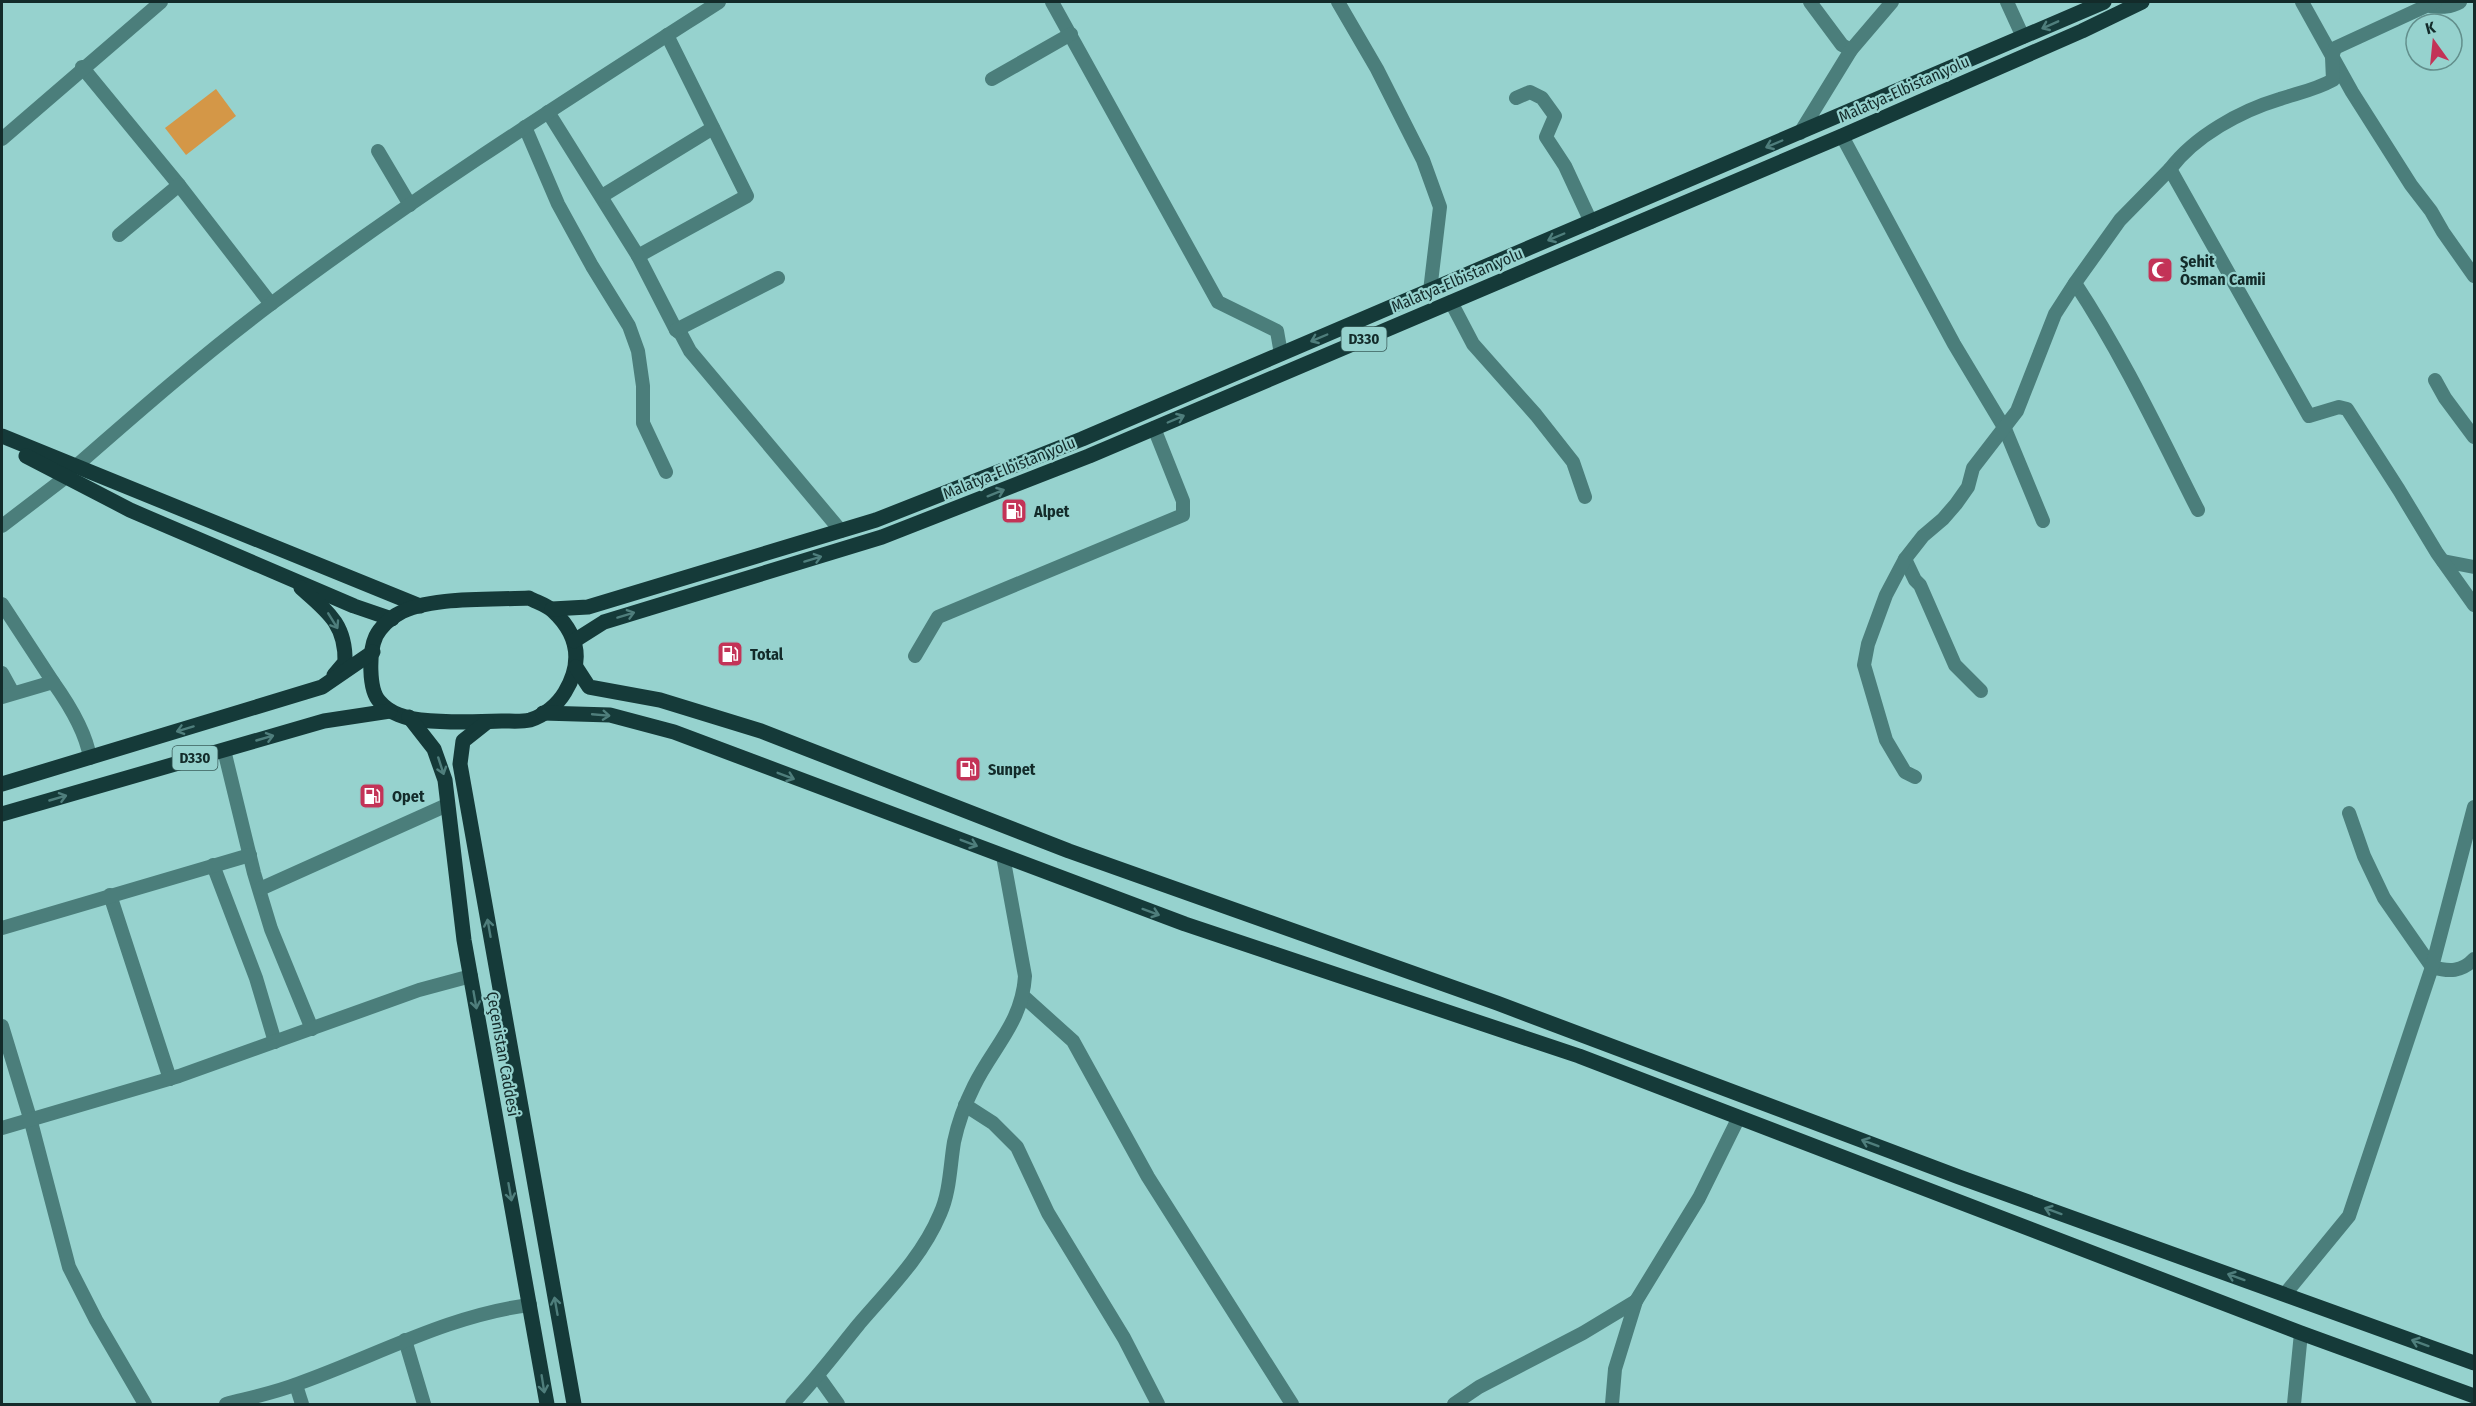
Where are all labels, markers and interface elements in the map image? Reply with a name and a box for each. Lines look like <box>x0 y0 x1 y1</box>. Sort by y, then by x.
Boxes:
north arrow <box>2404 12 2464 72</box>
text: K <box>2423 17 2438 38</box>
one-way arrow <box>2042 20 2060 32</box>
street label: Malatya-Elbistan yolu <box>1836 52 1972 126</box>
one-way arrow <box>1766 139 1784 150</box>
one-way arrow <box>1548 231 1566 243</box>
street label: Malatya-Elbistan yolu <box>1388 244 1526 316</box>
place label: Şehit Osman Camii <box>2180 252 2266 289</box>
mosque icon: Şehit Osman Camii <box>2145 255 2175 285</box>
road number: D330 <box>1342 327 1386 351</box>
one-way arrow <box>1310 333 1329 344</box>
one-way arrow <box>1167 413 1185 424</box>
street label: Malatya-Elbistan yolu <box>940 433 1078 503</box>
one-way arrow <box>986 486 1005 497</box>
fuel station icon: Alpet <box>999 496 1029 526</box>
place label: Alpet <box>1033 502 1070 521</box>
one-way arrow <box>803 553 822 564</box>
one-way arrow <box>616 609 635 620</box>
one-way arrow <box>327 612 339 629</box>
fuel station icon: Total <box>715 639 745 669</box>
place label: Total <box>750 645 784 664</box>
one-way arrow <box>591 710 611 721</box>
one-way arrow <box>176 724 195 735</box>
one-way arrow <box>255 732 274 743</box>
road number: D330 <box>172 746 218 770</box>
fuel station icon: Sunpet <box>953 754 983 784</box>
one-way arrow <box>436 756 447 775</box>
place label: Sunpet <box>988 760 1036 779</box>
one-way arrow <box>776 771 795 782</box>
fuel station icon: Opet <box>357 781 387 811</box>
place label: Opet <box>392 787 425 806</box>
one-way arrow <box>48 792 67 803</box>
one-way arrow <box>959 838 978 849</box>
one-way arrow <box>1141 907 1160 918</box>
one-way arrow <box>483 918 494 938</box>
one-way arrow <box>470 990 481 1009</box>
street label: Çeçenistan Caddesi <box>482 990 523 1118</box>
one-way arrow <box>1861 1137 1880 1148</box>
one-way arrow <box>505 1182 516 1201</box>
one-way arrow <box>2044 1204 2063 1215</box>
one-way arrow <box>2227 1270 2246 1281</box>
one-way arrow <box>550 1296 561 1316</box>
one-way arrow <box>2411 1337 2429 1348</box>
one-way arrow <box>538 1374 549 1393</box>

